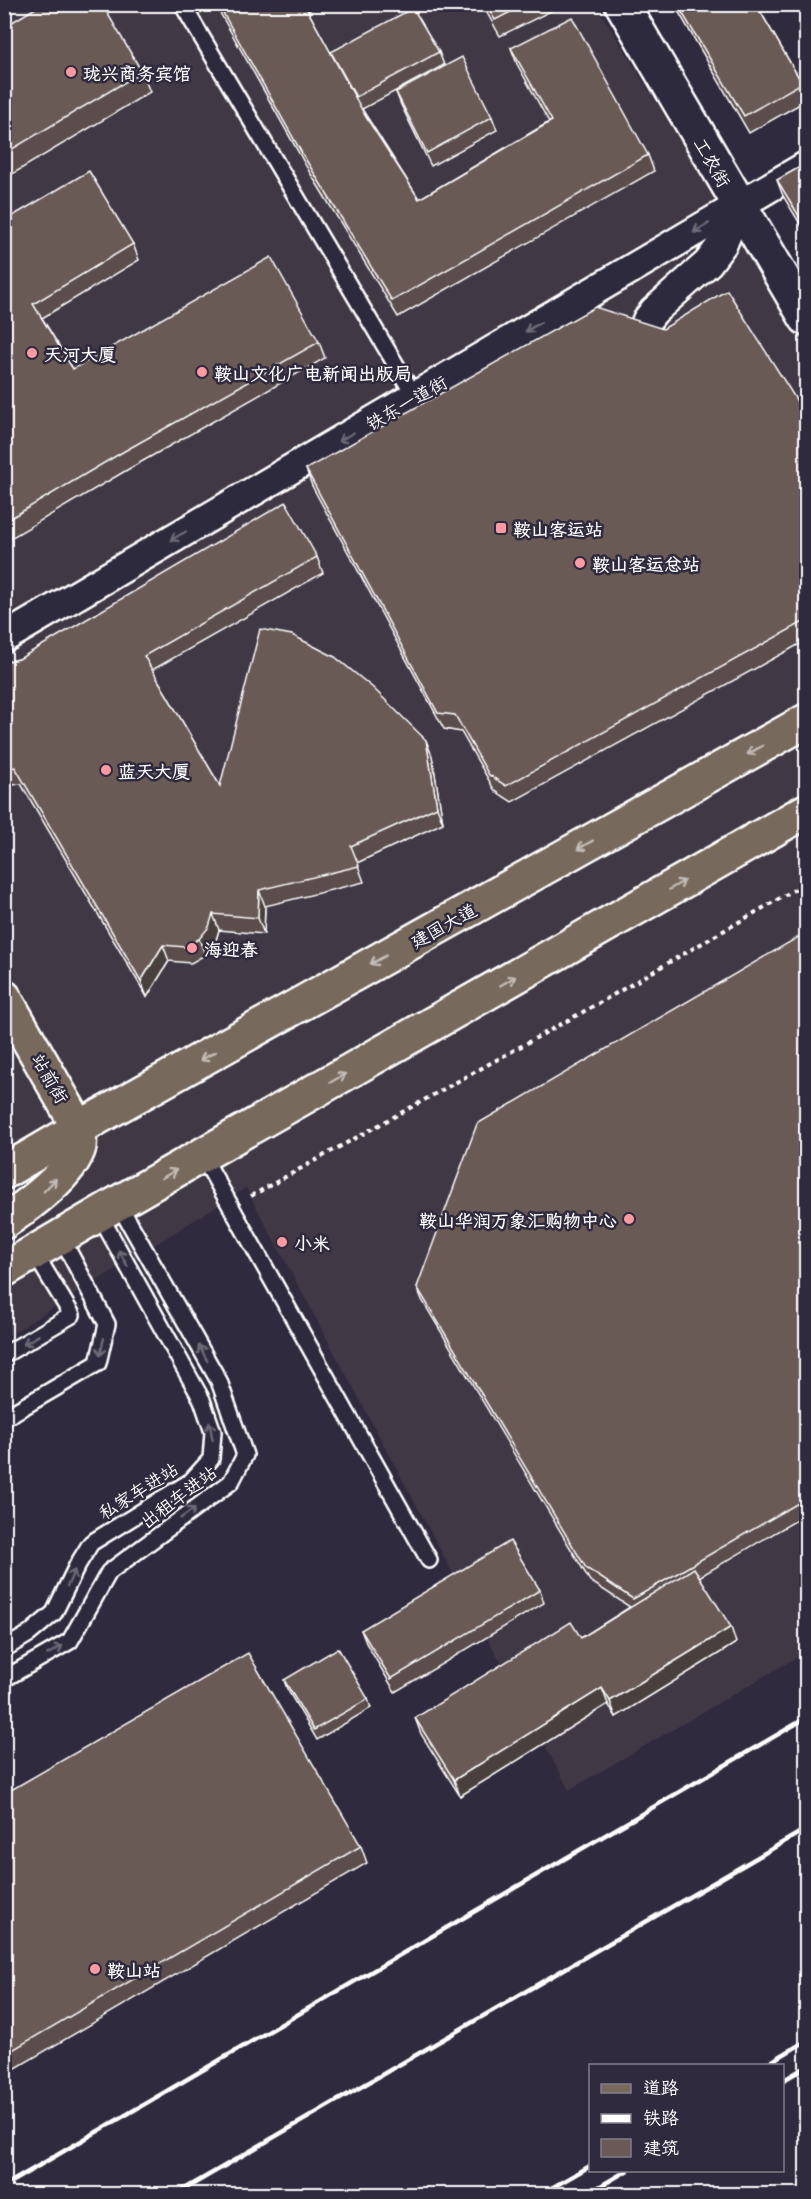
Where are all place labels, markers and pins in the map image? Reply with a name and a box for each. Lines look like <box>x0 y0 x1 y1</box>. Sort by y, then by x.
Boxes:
place label: 珑兴商务宾馆 <box>83 59 191 86</box>
marker: 珑兴商务宾馆 <box>64 65 78 79</box>
place label: 天河大厦 <box>44 340 116 367</box>
marker: 天河大厦 <box>25 346 39 360</box>
place label: 鞍山文化广电新闻出版局 <box>214 359 412 386</box>
marker: 鞍山文化广电新闻出版局 <box>195 365 209 379</box>
place label: 鞍山客运站 <box>513 515 603 542</box>
marker: 鞍山客运站 <box>494 521 508 535</box>
place label: 鞍山客运总站 <box>592 550 700 577</box>
marker: 鞍山客运总站 <box>573 556 587 570</box>
place label: 蓝天大厦 <box>118 757 190 784</box>
marker: 蓝天大厦 <box>99 763 113 777</box>
place label: 海迎春 <box>204 935 258 962</box>
marker: 海迎春 <box>185 941 199 955</box>
place label: 鞍山华润万象汇购物中心 <box>419 1206 617 1233</box>
marker: 鞍山华润万象汇购物中心 <box>622 1212 636 1226</box>
place label: 小米 <box>294 1229 330 1256</box>
marker: 小米 <box>275 1235 289 1249</box>
place label: 鞍山站 <box>107 1956 161 1983</box>
marker: 鞍山站 <box>88 1962 102 1976</box>

